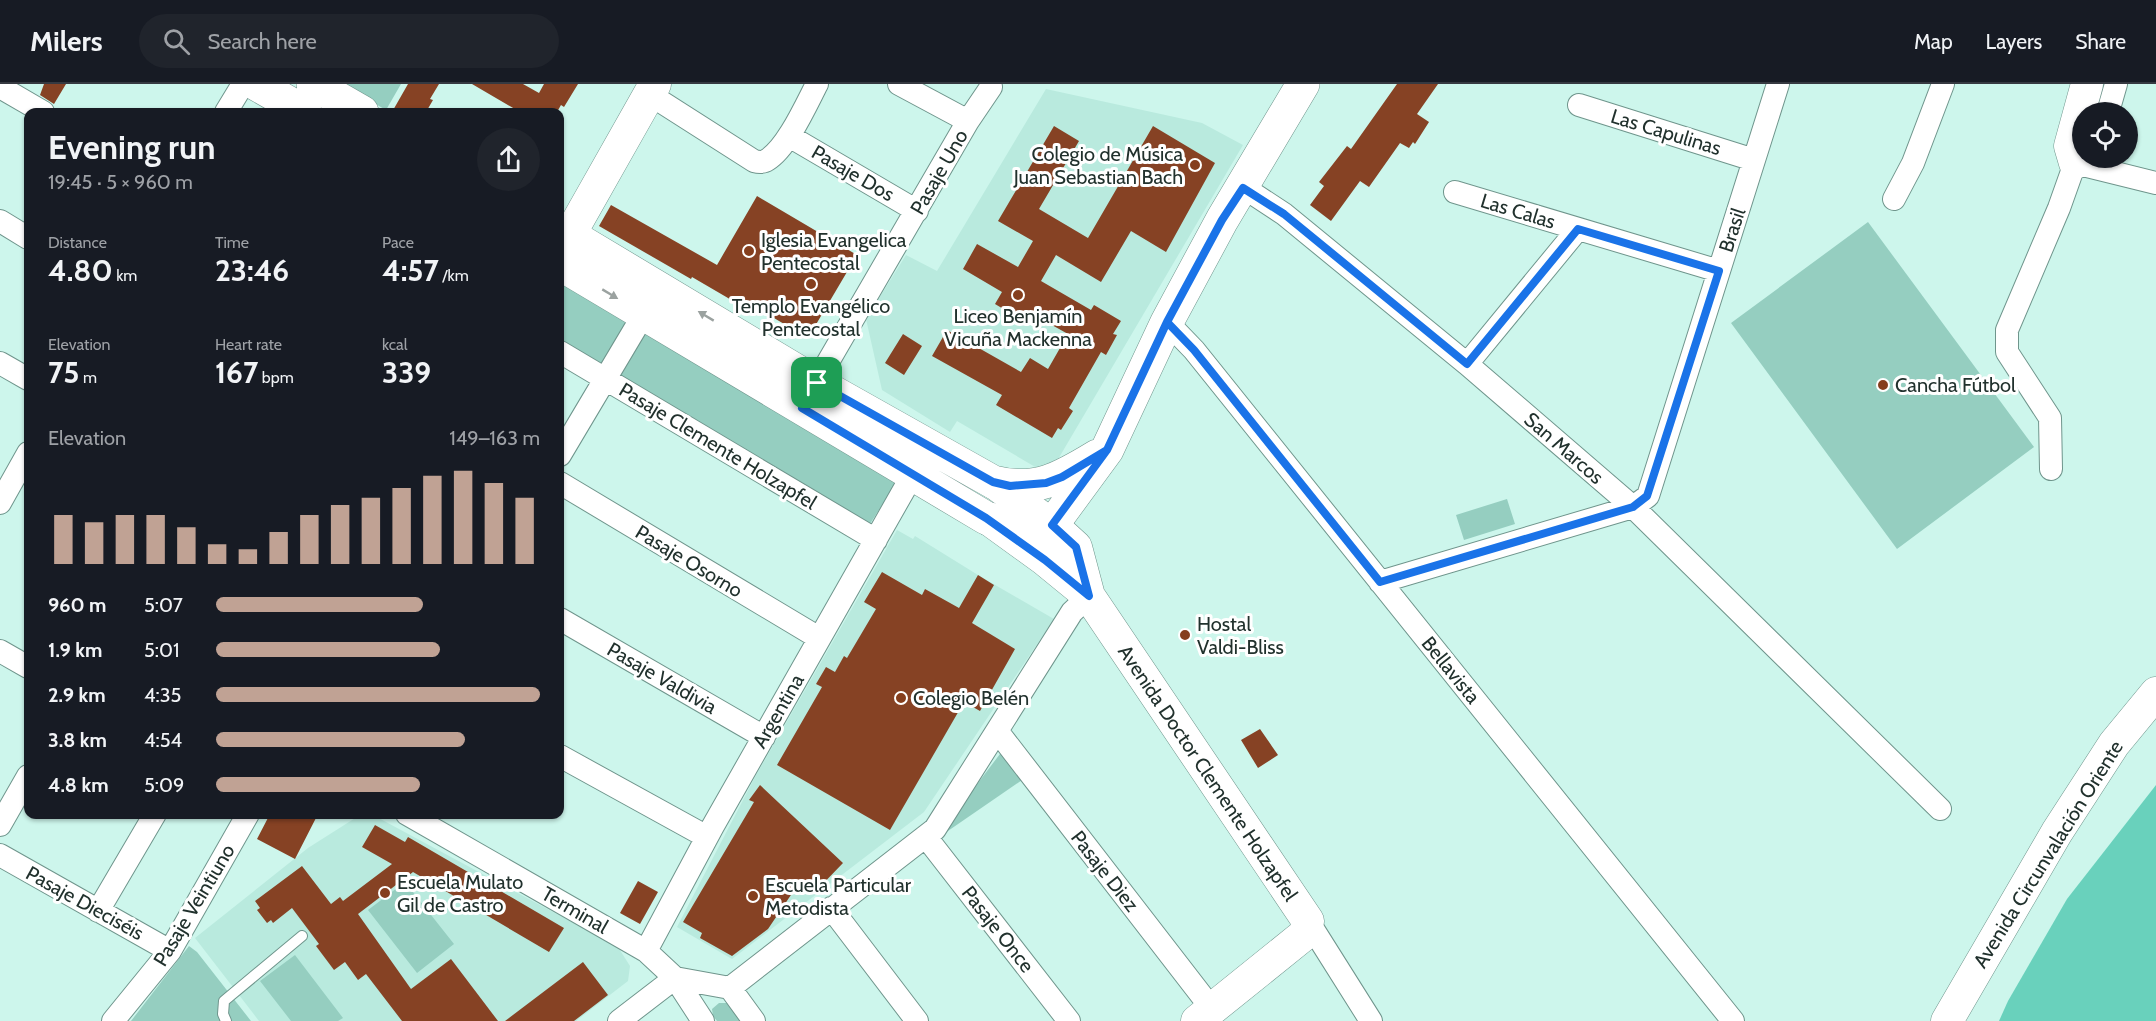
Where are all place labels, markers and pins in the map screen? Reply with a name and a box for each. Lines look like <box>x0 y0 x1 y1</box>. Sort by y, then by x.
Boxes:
place label: Colegio de Música Juan Sebastian Bach <box>1013 142 1183 189</box>
marker: Colegio de Música Juan Sebastian Bach <box>1188 158 1202 172</box>
place label: Iglesia Evangelica Pentecostal <box>761 228 907 275</box>
marker: Iglesia Evangelica Pentecostal <box>742 244 756 258</box>
marker: Templo Evangélico Pentecostal <box>804 277 818 291</box>
marker: Liceo Benjamín Vicuña Mackenna <box>1011 288 1025 302</box>
place label: Templo Evangélico Pentecostal <box>732 294 890 341</box>
place label: Liceo Benjamín Vicuña Mackenna <box>944 304 1092 351</box>
pin <box>791 357 842 408</box>
place label: Cancha Fútbol <box>1895 373 2016 397</box>
marker: Cancha Fútbol <box>1876 378 1890 392</box>
place label: Hostal Valdi-Bliss <box>1197 612 1284 659</box>
marker: Hostal Valdi-Bliss <box>1178 628 1192 642</box>
place label: Colegio Belén <box>913 686 1029 710</box>
marker: Colegio Belén <box>894 691 908 705</box>
place label: Escuela Mulato Gil de Castro <box>397 870 523 917</box>
place label: Escuela Particular Metodista <box>765 873 912 920</box>
marker: Escuela Mulato Gil de Castro <box>378 886 392 900</box>
marker: Escuela Particular Metodista <box>746 889 760 903</box>

